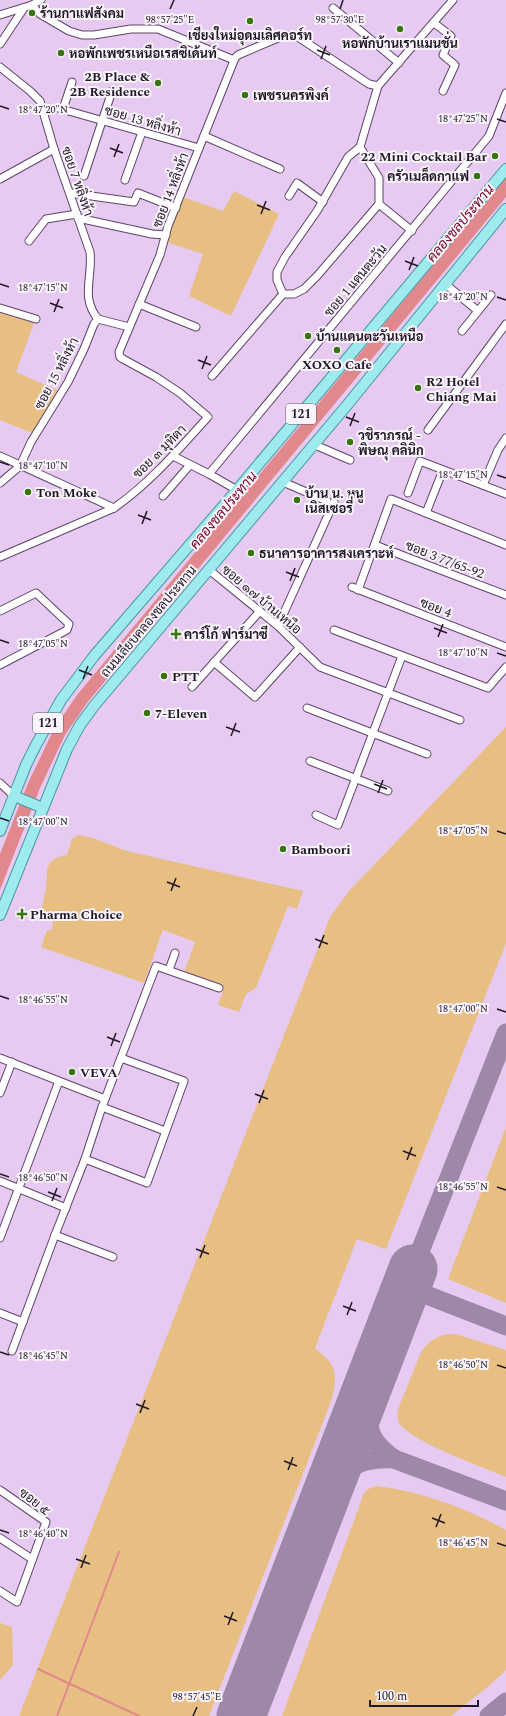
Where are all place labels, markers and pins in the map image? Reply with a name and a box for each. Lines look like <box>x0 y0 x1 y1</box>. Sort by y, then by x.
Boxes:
place label: ร้านกาแฟสังคม <box>40 4 124 24</box>
marker: ร้านกาแฟสังคม <box>27 8 37 18</box>
marker: เชียงใหม่อุดมเลิศคอร์ท <box>245 16 255 26</box>
marker: หอพักบ้านเราแมนชั่น <box>395 24 405 34</box>
place label: เชียงใหม่อุดมเลิศคอร์ท <box>188 26 312 46</box>
place label: หอพักบ้านเราแมนชั่น <box>342 31 458 54</box>
place label: หอพักเพชรเหนือเรสซิเด้นท์ <box>69 44 218 64</box>
marker: หอพักเพชรเหนือเรสซิเด้นท์ <box>56 48 66 58</box>
place label: 2B Place & 2B Residence <box>70 67 150 102</box>
marker: 2B Place & 2B Residence <box>153 78 163 88</box>
place label: เพชรนครพิงค์ <box>253 86 330 106</box>
marker: เพชรนครพิงค์ <box>240 90 250 100</box>
place label: 22 Mini Cocktail Bar <box>361 147 487 167</box>
marker: 22 Mini Cocktail Bar <box>490 151 500 161</box>
place label: ครัวเมล็ดกาแฟ <box>387 166 469 187</box>
marker: ครัวเมล็ดกาแฟ <box>472 171 482 181</box>
place label: บ้านแดนตะวันเหนือ <box>316 327 424 347</box>
marker: บ้านแดนตะวันเหนือ <box>303 331 313 341</box>
marker: XOXO Cafe <box>332 345 342 355</box>
place label: XOXO Cafe <box>302 355 372 375</box>
place label: R2 Hotel Chiang Mai <box>426 372 497 407</box>
marker: R2 Hotel Chiang Mai <box>413 383 423 393</box>
place label: วชิราภรณ์ - พิษณุ คลินิก <box>358 426 424 461</box>
marker: วชิราภรณ์ - พิษณุ คลินิก <box>345 437 355 447</box>
place label: Ton Moke <box>36 483 97 503</box>
place label: บ้าน น. หนู เนิสเซอรี่ <box>305 484 364 519</box>
marker: Ton Moke <box>23 487 33 497</box>
marker: บ้าน น. หนู เนิสเซอรี่ <box>292 495 302 505</box>
place label: ธนาคารอาคารสงเคราะห์ <box>259 544 395 564</box>
marker: ธนาคารอาคารสงเคราะห์ <box>246 548 256 558</box>
place label: คาร์โก้ ฟาร์มาซี <box>184 625 268 645</box>
marker: คาร์โก้ ฟาร์มาซี <box>171 629 181 639</box>
place label: PTT <box>172 667 199 687</box>
marker: PTT <box>159 671 169 681</box>
place label: 7-Eleven <box>155 704 207 724</box>
marker: 7-Eleven <box>142 708 152 718</box>
place label: Bamboori <box>291 840 351 860</box>
marker: Bamboori <box>278 844 288 854</box>
place label: Pharma Choice <box>30 905 122 925</box>
marker: Pharma Choice <box>17 909 27 919</box>
place label: VEVA <box>80 1063 117 1083</box>
marker: VEVA <box>67 1067 77 1077</box>

